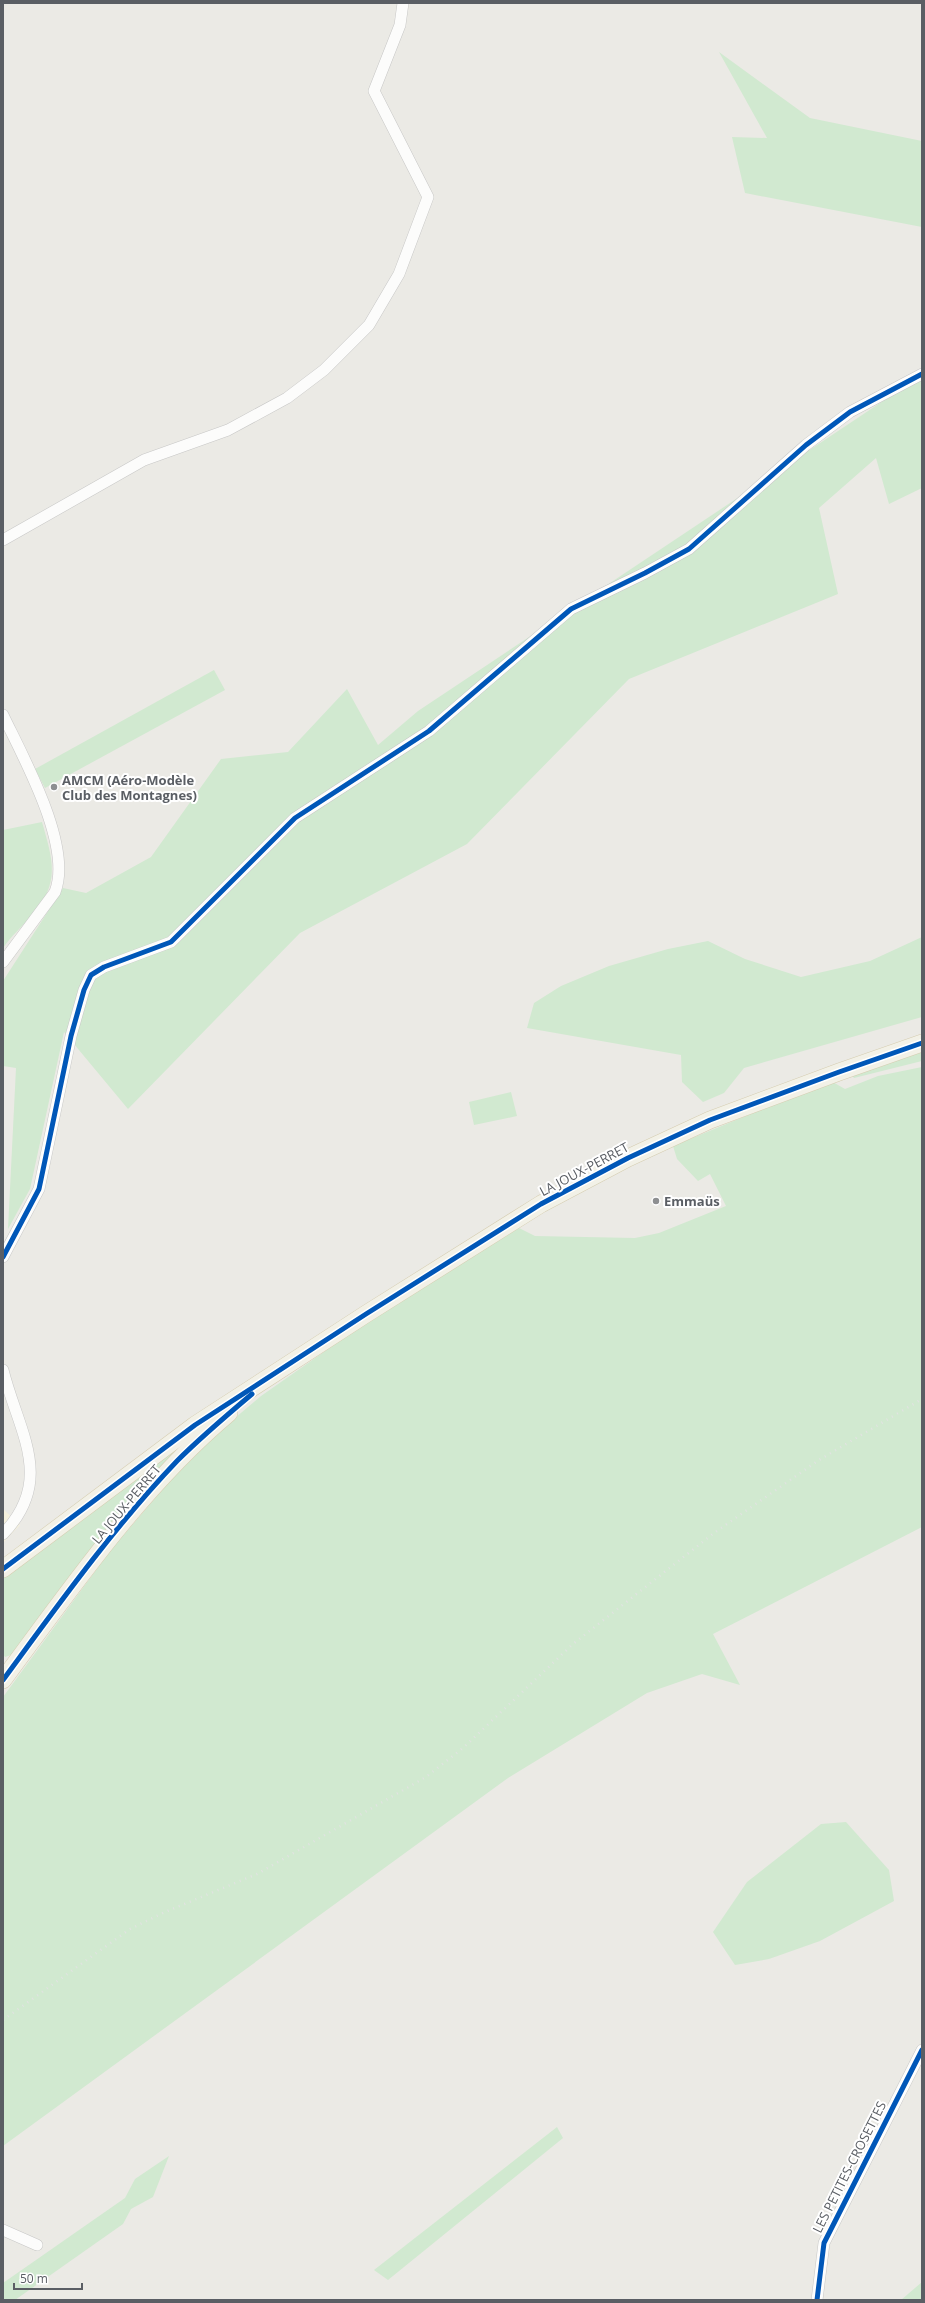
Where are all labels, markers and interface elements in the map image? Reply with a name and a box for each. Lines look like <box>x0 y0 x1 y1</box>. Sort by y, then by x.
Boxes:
place label: AMCM (Aéro-Modèle Club des Montagnes) <box>62 771 197 804</box>
marker: AMCM (Aéro-Modèle Club des Montagnes) <box>49 782 59 792</box>
street label: LA JOUX-PERRET <box>536 1138 633 1200</box>
place label: Emmaüs <box>664 1192 720 1210</box>
marker: Emmaüs <box>651 1196 661 1206</box>
street label: LA JOUX-PERRET <box>87 1460 165 1548</box>
street label: LES PETITES-CROSETTES <box>808 2098 890 2236</box>
scale bar <box>14 2265 82 2291</box>
text: 50 m <box>20 2270 48 2287</box>

